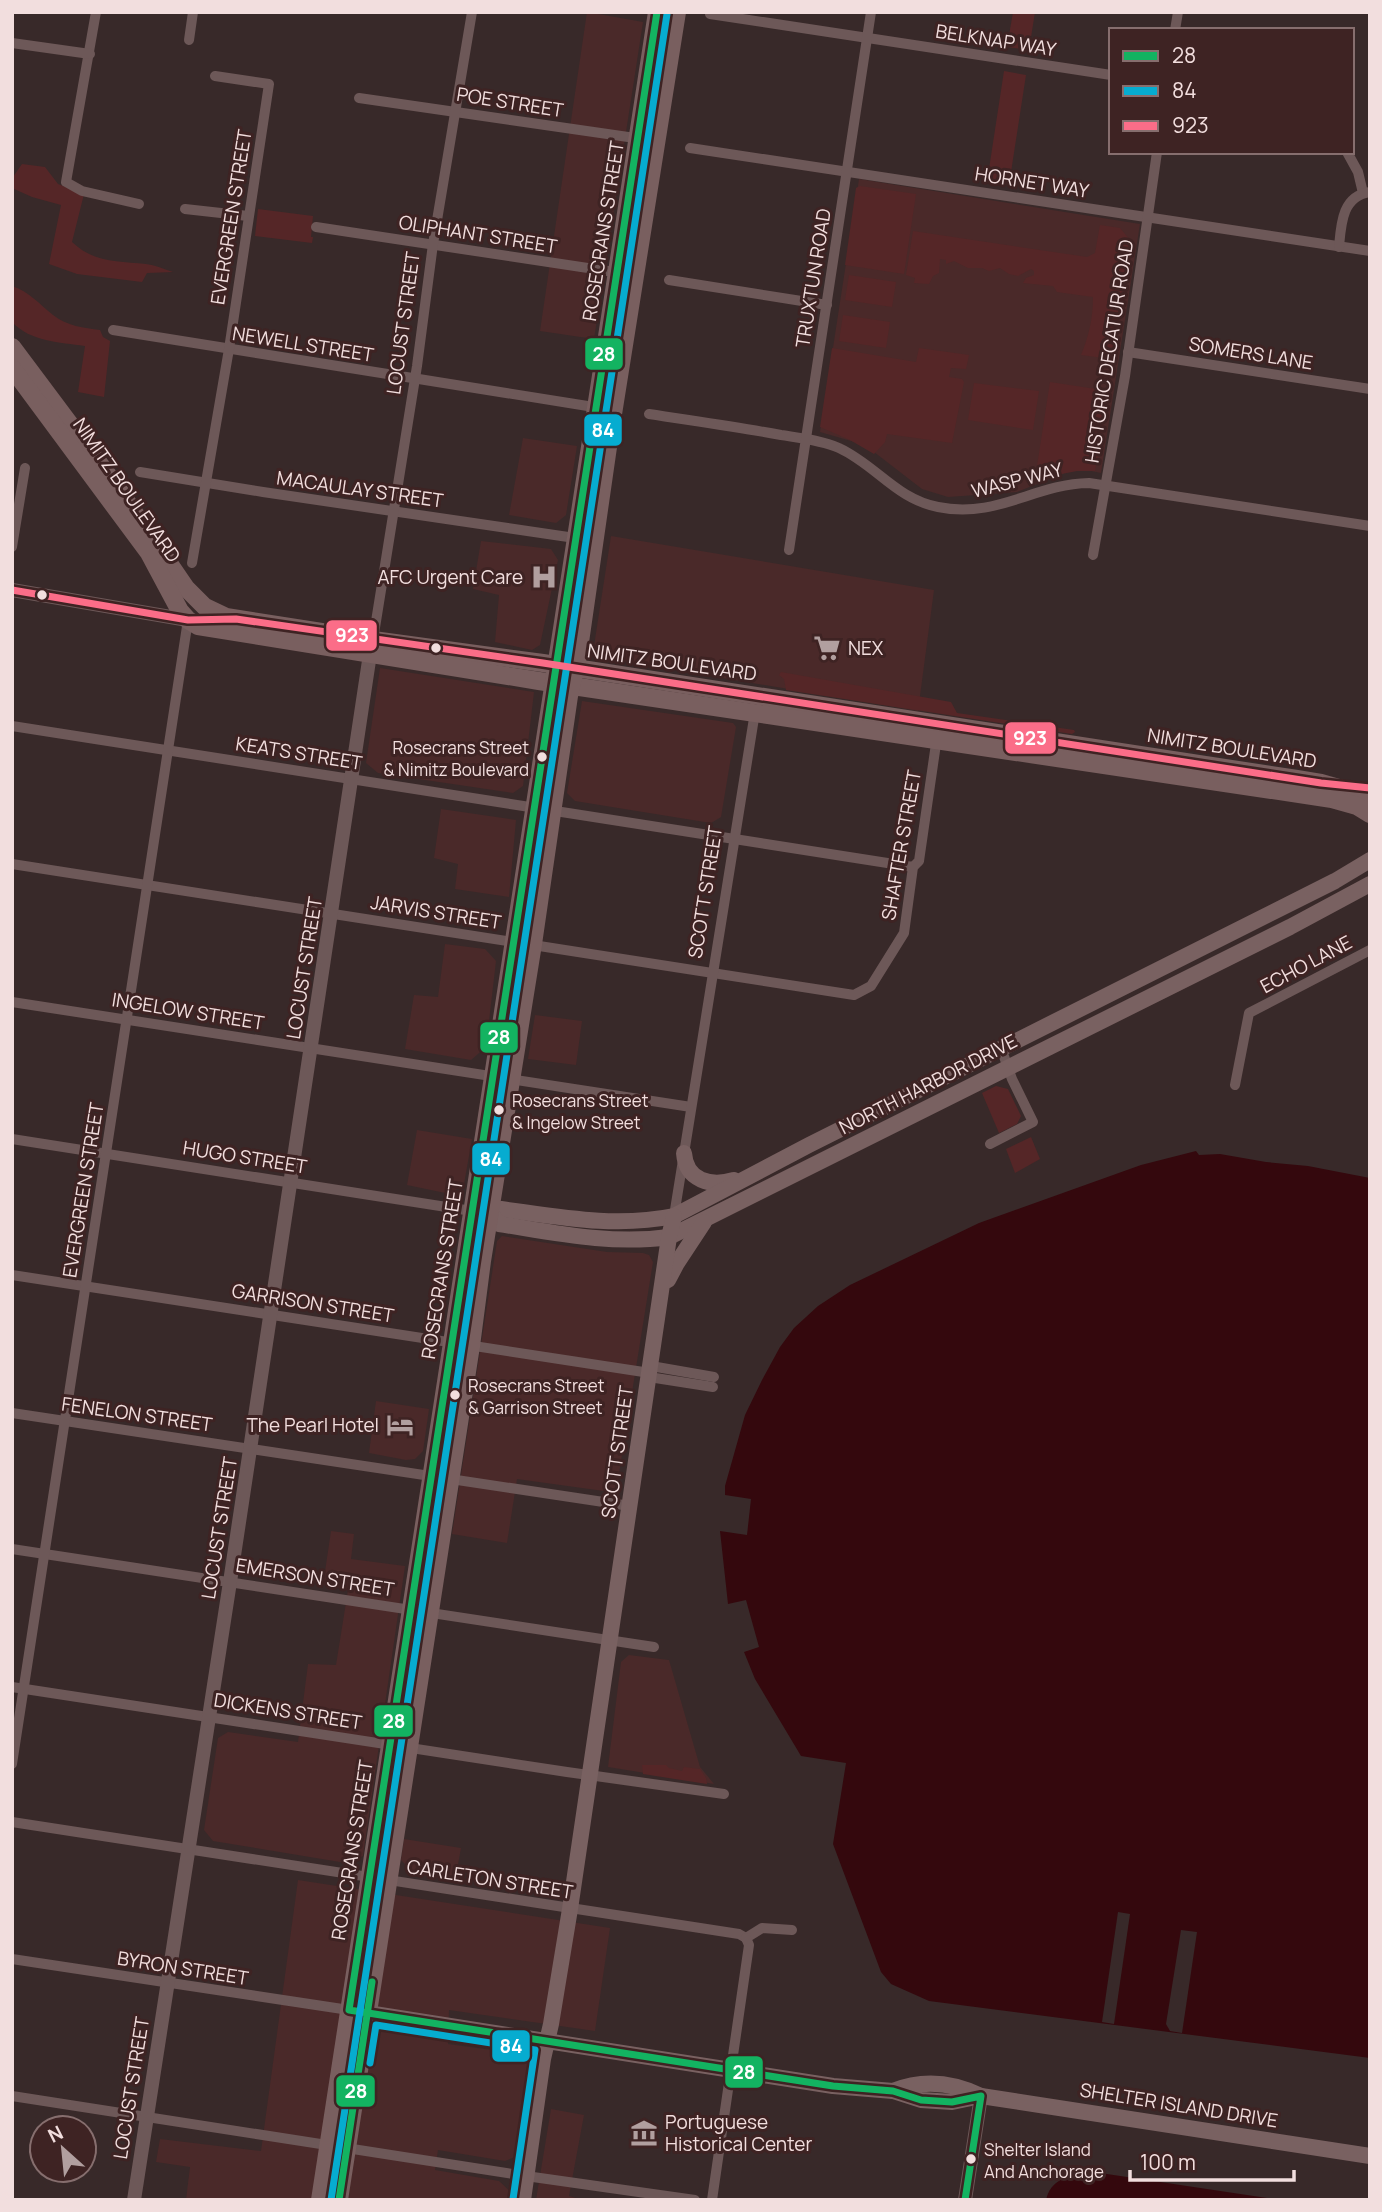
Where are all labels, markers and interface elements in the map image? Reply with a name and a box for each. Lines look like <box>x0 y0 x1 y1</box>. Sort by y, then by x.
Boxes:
street label: BELKNAP WAY <box>934 18 1059 62</box>
legend <box>1109 28 1354 154</box>
text: 28 <box>1172 41 1196 69</box>
text: 84 <box>1172 76 1197 104</box>
street label: POE STREET <box>455 81 566 123</box>
text: 923 <box>1172 111 1209 139</box>
street label: EVERGREEN STREET <box>204 127 258 306</box>
street label: ROSECRANS STREET <box>576 138 630 323</box>
street label: HORNET WAY <box>973 160 1091 204</box>
street label: TRUXTUN ROAD <box>789 207 837 349</box>
street label: OLIPHANT STREET <box>397 209 560 259</box>
street label: HISTORIC DECATUR ROAD <box>1078 237 1140 465</box>
street label: LOCUST STREET <box>380 249 426 396</box>
street label: NEWELL STREET <box>230 320 376 368</box>
street label: SOMERS LANE <box>1187 330 1315 376</box>
line badge: 28 <box>584 337 624 371</box>
text: 28 <box>593 341 615 367</box>
street label: NIMITZ BOULEVARD <box>67 413 187 567</box>
line badge: 84 <box>583 413 623 447</box>
text: 84 <box>591 417 615 443</box>
street label: WASP WAY <box>969 456 1066 504</box>
street label: MACAULAY STREET <box>275 464 446 514</box>
hospital icon: AFC Urgent Care <box>529 562 559 592</box>
place label: AFC Urgent Care <box>378 564 523 590</box>
unlabelled marker <box>35 588 49 602</box>
line badge: 923 <box>325 619 378 652</box>
text: 923 <box>335 622 369 648</box>
supermarket icon: NEX <box>812 633 842 663</box>
place label: NEX <box>848 635 884 661</box>
street label: NIMITZ BOULEVARD <box>586 637 758 687</box>
unlabelled marker <box>429 641 443 655</box>
line badge: 923 <box>1004 721 1057 755</box>
street label: NIMITZ BOULEVARD <box>1146 722 1318 774</box>
text: 923 <box>1013 725 1047 751</box>
street label: KEATS STREET <box>234 730 365 776</box>
place label: Rosecrans Street & Nimitz Boulevard <box>384 736 529 781</box>
marker: Rosecrans Street & Nimitz Boulevard <box>535 750 549 764</box>
street label: SHAFTER STREET <box>875 767 927 922</box>
street label: SCOTT STREET <box>682 823 728 960</box>
street label: JARVIS STREET <box>369 889 504 935</box>
street label: LOCUST STREET <box>280 894 328 1041</box>
street label: ECHO LANE <box>1256 929 1356 999</box>
street label: INGELOW STREET <box>110 986 267 1036</box>
line badge: 28 <box>479 1021 519 1054</box>
text: 28 <box>488 1024 510 1050</box>
street label: NORTH HARBOR DRIVE <box>835 1028 1021 1140</box>
place label: Rosecrans Street & Ingelow Street <box>512 1089 649 1134</box>
street label: EVERGREEN STREET <box>56 1100 110 1279</box>
marker: Rosecrans Street & Ingelow Street <box>492 1103 506 1117</box>
street label: HUGO STREET <box>181 1134 310 1180</box>
line badge: 84 <box>471 1142 511 1176</box>
text: 84 <box>479 1146 503 1172</box>
street label: ROSECRANS STREET <box>415 1176 469 1361</box>
street label: GARRISON STREET <box>230 1277 397 1329</box>
place label: Rosecrans Street & Garrison Street <box>468 1374 605 1419</box>
street label: SCOTT STREET <box>595 1383 639 1520</box>
marker: Rosecrans Street & Garrison Street <box>448 1388 462 1402</box>
street label: FENELON STREET <box>60 1391 215 1438</box>
hotel icon: The Pearl Hotel <box>385 1410 415 1440</box>
place label: The Pearl Hotel <box>246 1412 379 1438</box>
street label: LOCUST STREET <box>195 1454 243 1601</box>
street label: EMERSON STREET <box>234 1552 397 1602</box>
street label: DICKENS STREET <box>212 1686 364 1736</box>
line badge: 28 <box>373 1704 414 1738</box>
text: 28 <box>383 1708 405 1734</box>
street label: ROSECRANS STREET <box>325 1757 379 1942</box>
street label: CARLETON STREET <box>405 1853 575 1905</box>
street label: BYRON STREET <box>116 1945 251 1991</box>
street label: LOCUST STREET <box>107 2014 155 2161</box>
line badge: 84 <box>491 2029 531 2063</box>
text: 84 <box>499 2033 523 2059</box>
line badge: 28 <box>724 2055 764 2089</box>
text: 28 <box>733 2059 755 2085</box>
line badge: 28 <box>335 2074 376 2108</box>
street label: SHELTER ISLAND DRIVE <box>1078 2076 1280 2134</box>
text: 28 <box>345 2078 367 2104</box>
place label: Portuguese Historical Center <box>665 2109 812 2157</box>
north arrow <box>28 2114 98 2184</box>
museum icon: Portuguese Historical Center <box>629 2118 659 2148</box>
text: N <box>43 2119 67 2149</box>
place label: Shelter Island And Anchorage <box>984 2138 1104 2183</box>
scale bar <box>1130 2138 1294 2182</box>
text: 100 m <box>1140 2148 1196 2176</box>
marker: Shelter Island And Anchorage <box>964 2152 978 2166</box>

